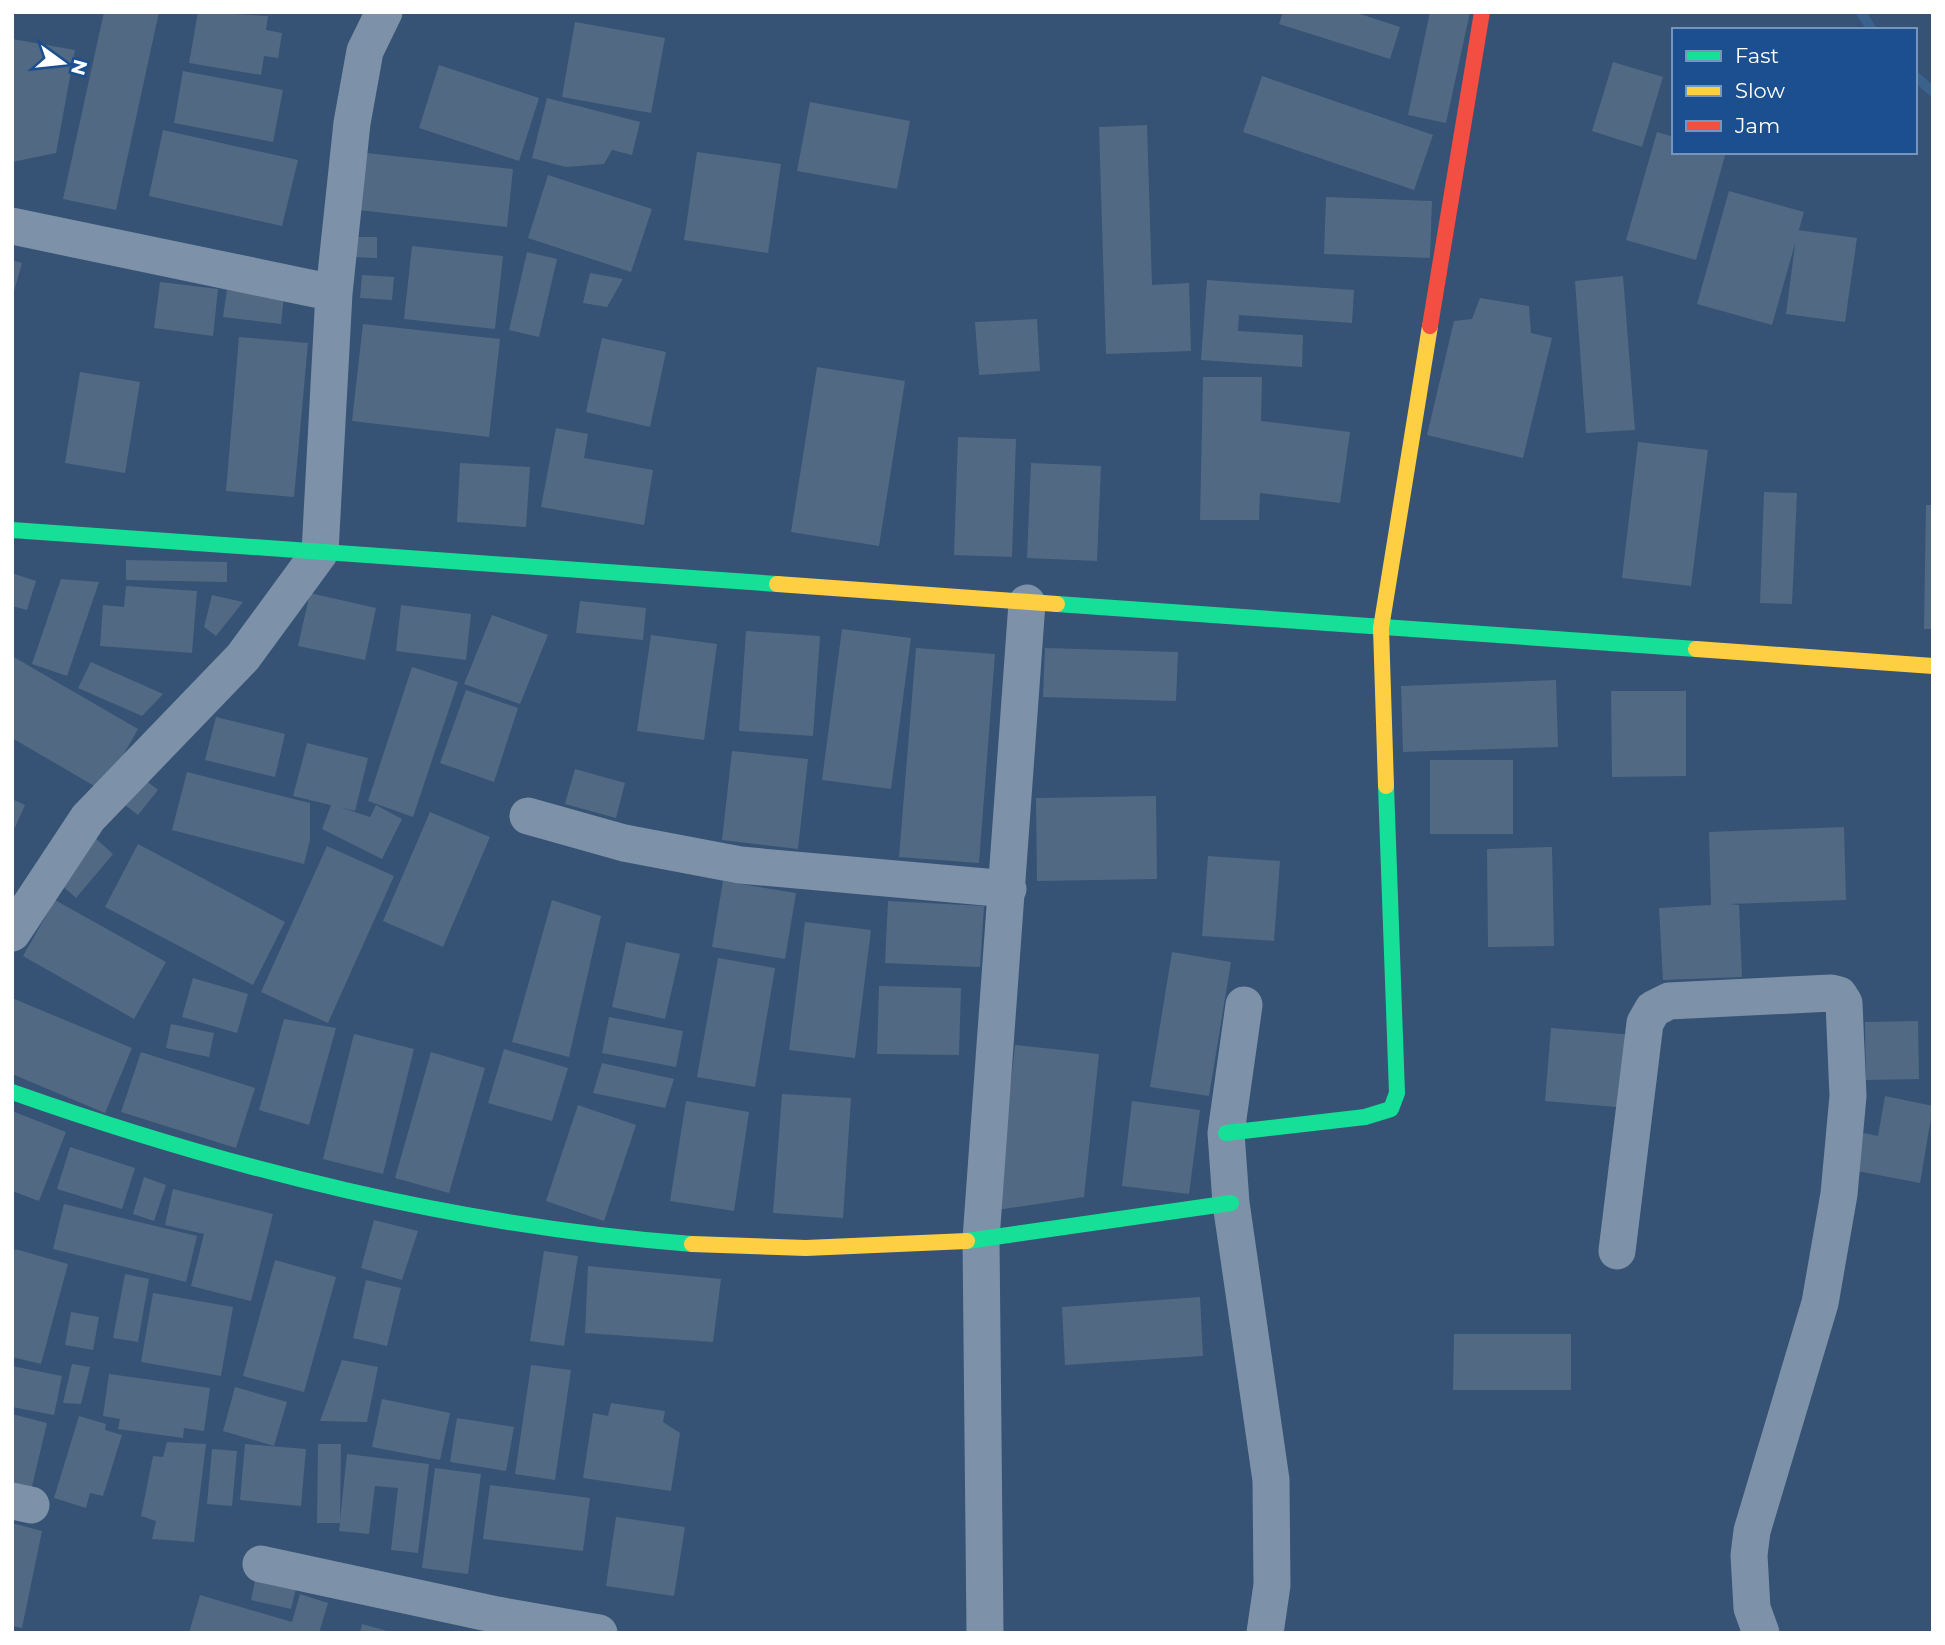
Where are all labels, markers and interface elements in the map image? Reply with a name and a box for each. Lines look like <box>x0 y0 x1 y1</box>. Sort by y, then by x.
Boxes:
north arrow <box>28 28 98 98</box>
legend <box>1672 28 1917 154</box>
text: Fast <box>1735 43 1779 68</box>
text: N <box>66 57 92 78</box>
text: Slow <box>1735 78 1785 103</box>
text: Jam <box>1734 113 1780 138</box>

